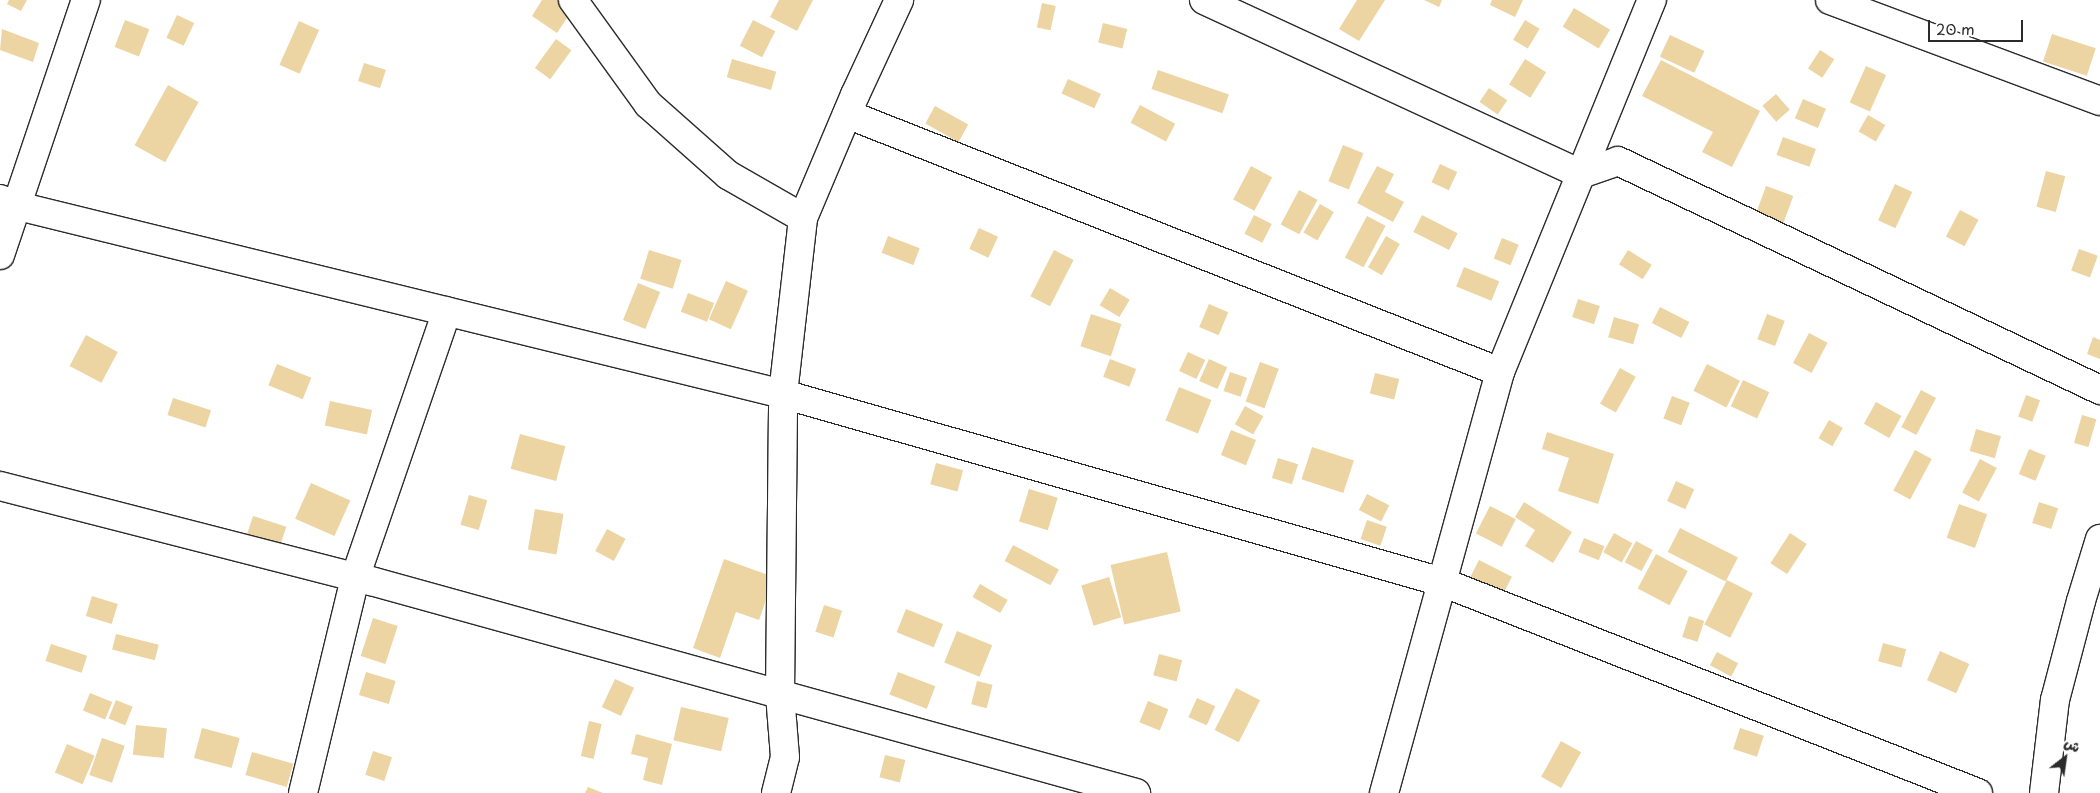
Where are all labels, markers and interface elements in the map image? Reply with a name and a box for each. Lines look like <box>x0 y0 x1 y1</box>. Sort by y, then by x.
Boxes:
scale bar <box>1930 10 2025 42</box>
text: 20 m <box>1936 17 1975 40</box>
text: ش <box>2061 732 2085 758</box>
north arrow <box>2040 733 2090 783</box>

